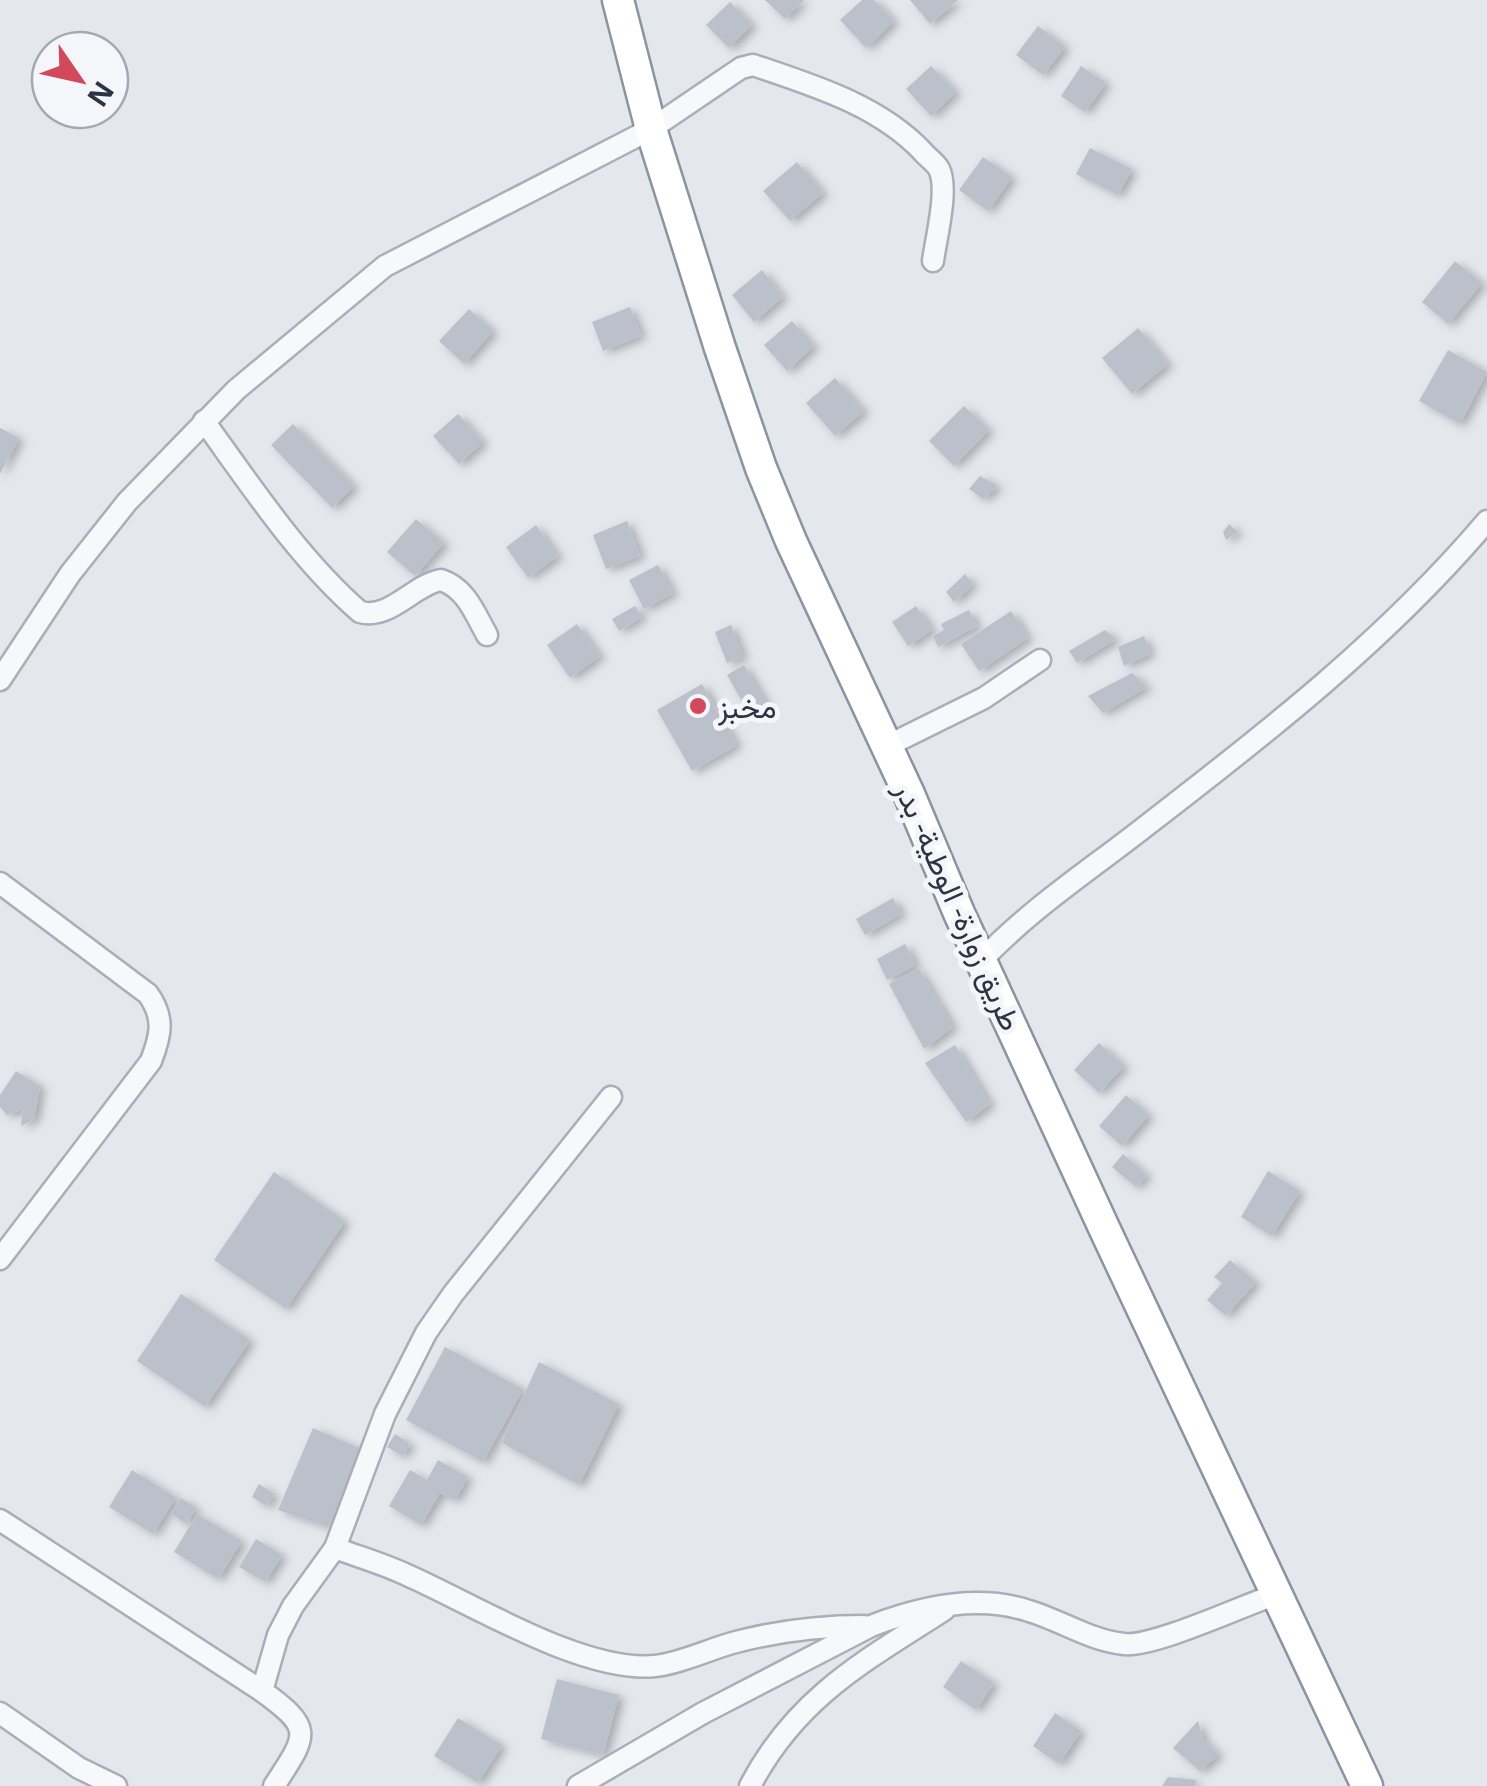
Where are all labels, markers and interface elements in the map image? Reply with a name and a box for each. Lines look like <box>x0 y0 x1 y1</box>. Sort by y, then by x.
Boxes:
north arrow <box>30 30 130 130</box>
text: N <box>79 74 124 115</box>
place label: مخبز <box>717 686 776 727</box>
marker: مخبز <box>687 695 709 717</box>
street label: طريق زوارة- الوطية- بدر <box>885 774 1032 1037</box>

